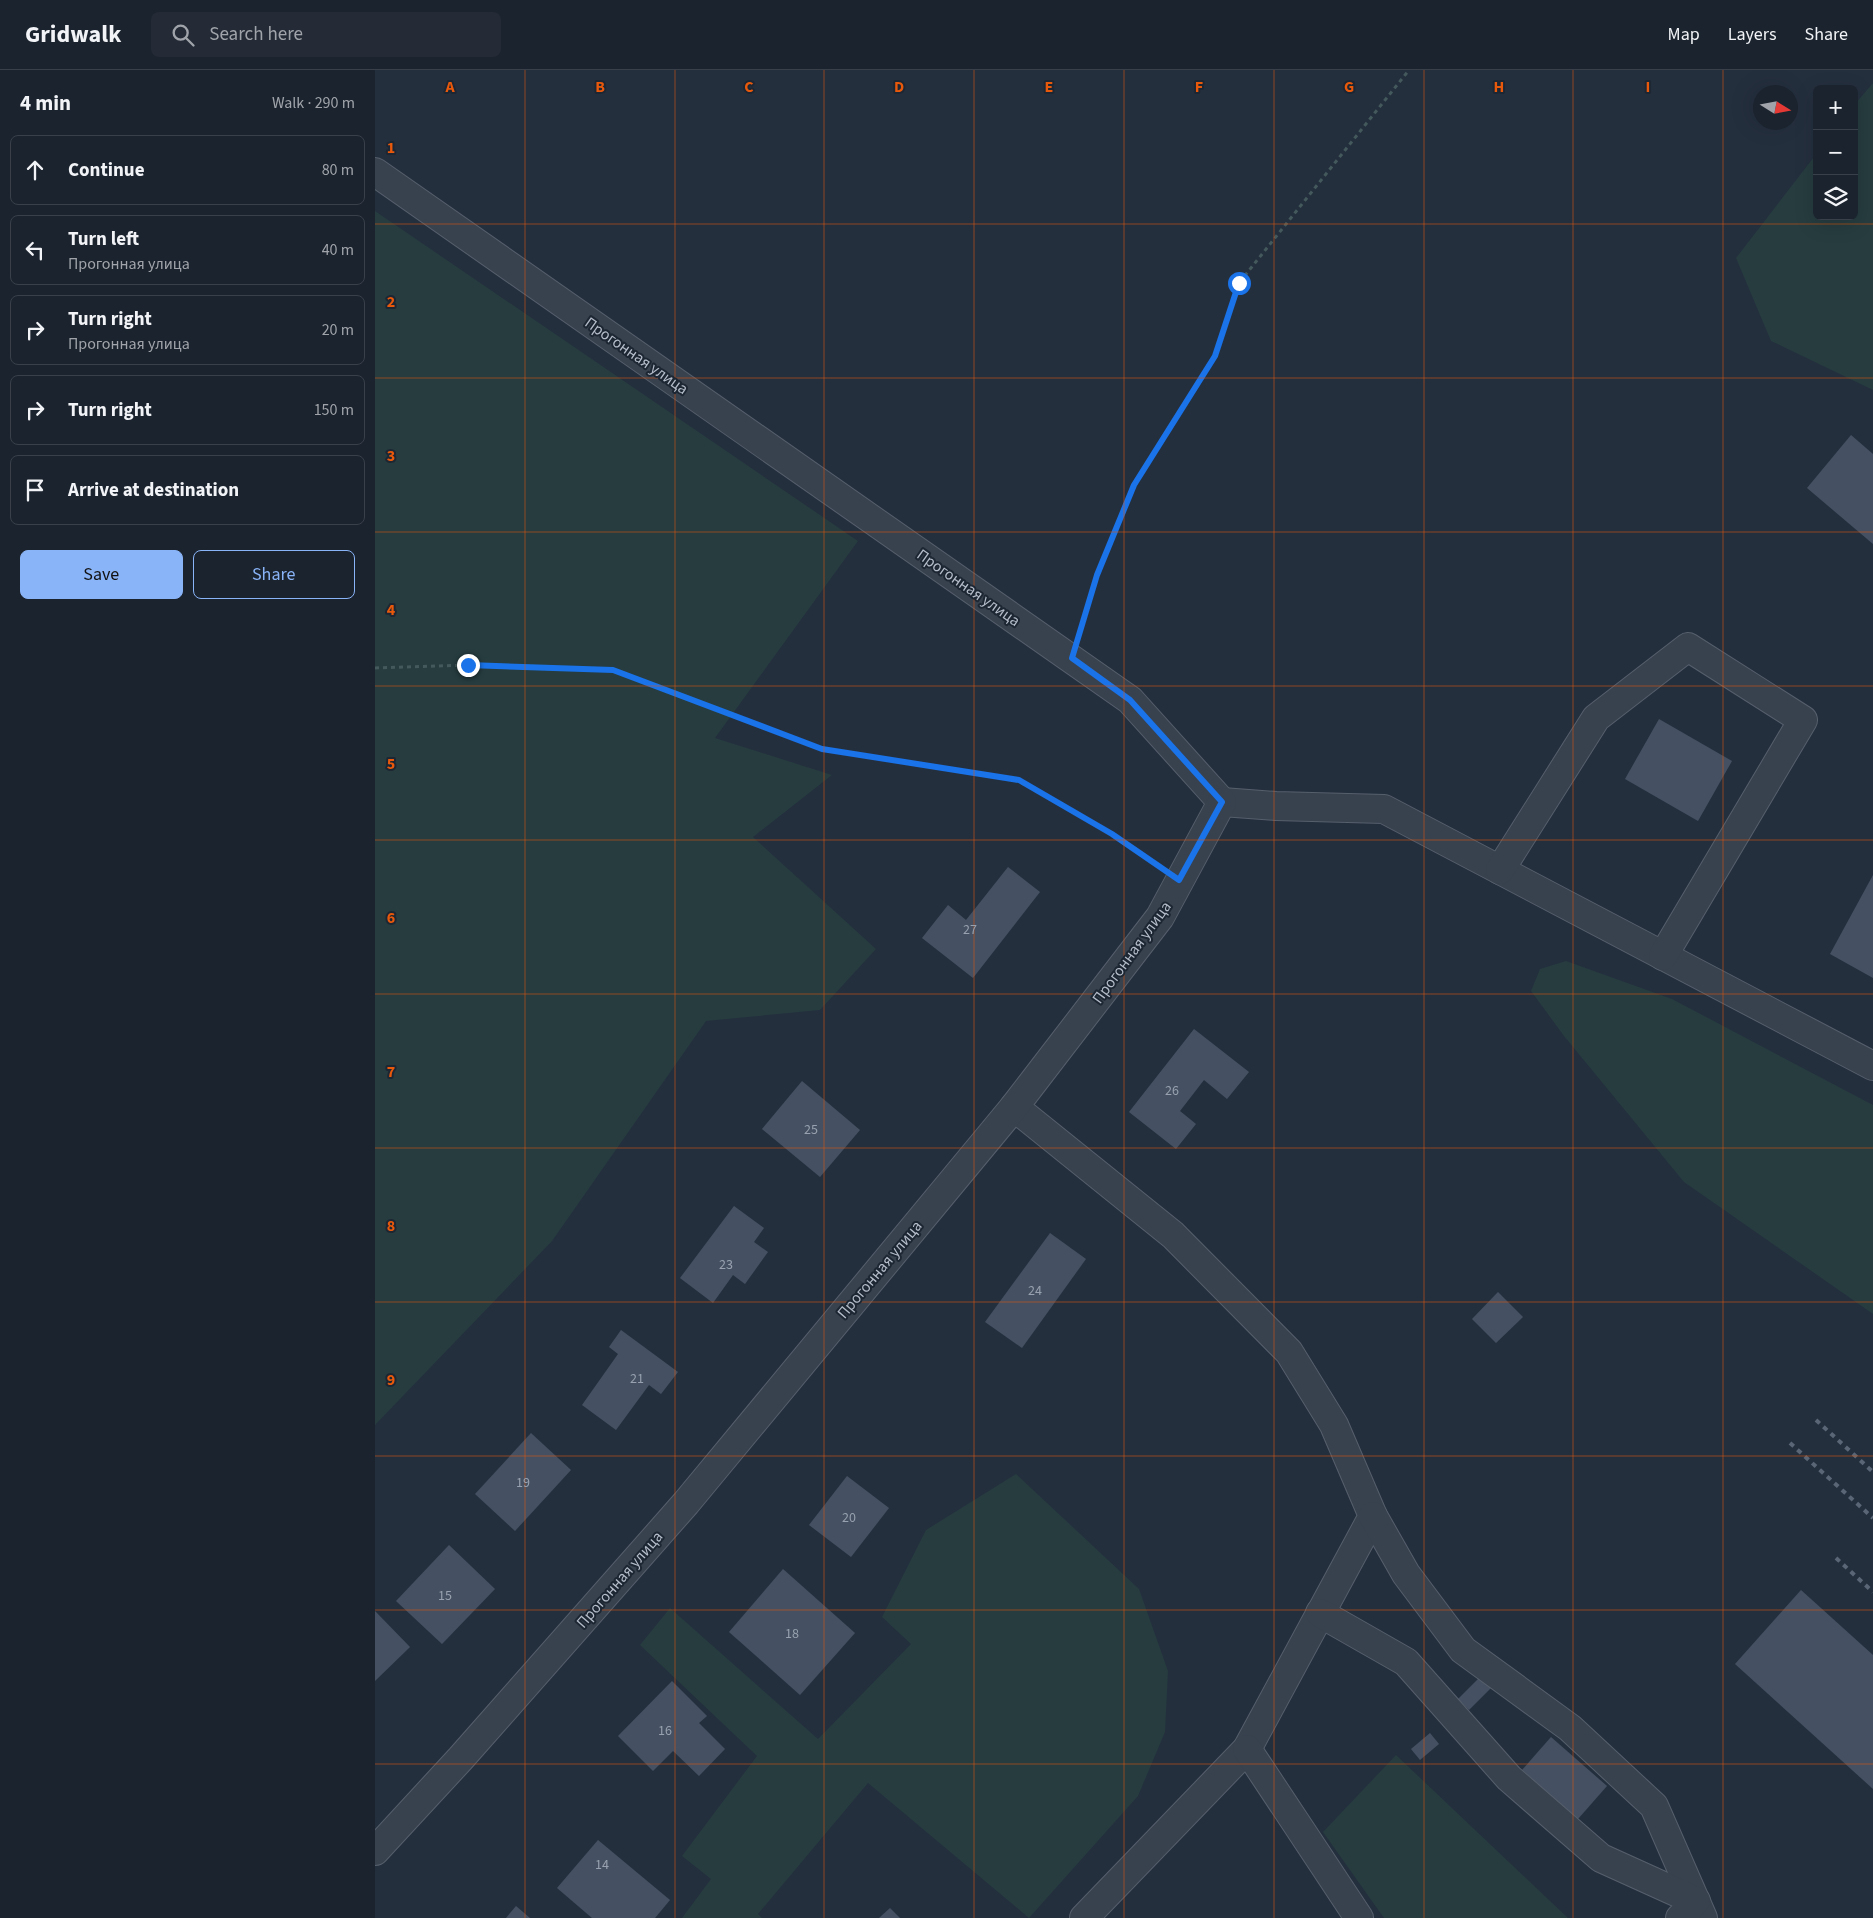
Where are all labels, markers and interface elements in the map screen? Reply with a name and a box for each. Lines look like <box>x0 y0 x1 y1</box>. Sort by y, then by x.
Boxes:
search box <box>151 12 501 57</box>
text: Gridwalk <box>25 17 121 52</box>
icon: search <box>169 21 197 49</box>
text: Search here <box>209 21 303 48</box>
text: Map <box>1668 22 1700 47</box>
text: Layers <box>1728 22 1777 47</box>
text: Share <box>1805 22 1848 47</box>
text: A <box>444 76 455 98</box>
text: B <box>595 76 605 98</box>
text: C <box>744 76 754 98</box>
text: D <box>894 76 904 98</box>
text: E <box>1045 76 1053 98</box>
text: F <box>1195 76 1203 98</box>
text: G <box>1344 76 1354 98</box>
text: H <box>1494 76 1504 98</box>
text: I <box>1646 76 1650 98</box>
north arrow <box>1753 85 1798 130</box>
map controls <box>1813 85 1858 220</box>
button: + <box>1813 85 1858 130</box>
text: 4 min <box>20 88 71 118</box>
text: Walk · 290 m <box>272 92 355 114</box>
button: − <box>1813 130 1858 175</box>
text: 1 <box>387 137 395 159</box>
icon: ahead <box>21 156 49 184</box>
text: Continue <box>68 157 145 184</box>
text: 80 m <box>322 159 354 181</box>
button: layers <box>1813 175 1858 220</box>
text: Turn left <box>68 226 139 253</box>
icon: left <box>21 236 49 264</box>
text: 40 m <box>322 239 354 261</box>
text: Прогонная улица <box>68 253 190 275</box>
route start <box>1228 272 1251 295</box>
text: 2 <box>387 291 395 313</box>
text: Turn right <box>68 306 152 333</box>
street label: Прогонная улица <box>580 312 693 400</box>
icon: right <box>21 316 49 344</box>
text: 20 m <box>322 319 354 341</box>
text: Прогонная улица <box>68 333 190 355</box>
icon: right <box>21 396 49 424</box>
text: Turn right <box>68 397 152 424</box>
text: 150 m <box>314 399 354 421</box>
text: 3 <box>387 445 395 467</box>
icon: arrive <box>21 476 49 504</box>
text: Arrive at destination <box>68 477 239 504</box>
street label: Прогонная улица <box>912 544 1025 632</box>
button: Save <box>20 550 183 599</box>
button: Share <box>193 550 355 599</box>
text: 4 <box>387 599 396 621</box>
route end <box>457 654 480 677</box>
text: 5 <box>387 753 395 775</box>
street label: Прогонная улица <box>1087 897 1177 1008</box>
text: 6 <box>387 907 395 929</box>
house number: 27 <box>963 920 977 940</box>
text: 7 <box>387 1061 395 1083</box>
house number: 26 <box>1165 1081 1179 1101</box>
house number: 25 <box>804 1120 818 1140</box>
text: 8 <box>387 1215 395 1237</box>
street label: Прогонная улица <box>832 1216 927 1323</box>
house number: 23 <box>719 1255 733 1275</box>
house number: 24 <box>1028 1281 1042 1301</box>
text: 9 <box>387 1369 395 1391</box>
house number: 21 <box>630 1369 644 1389</box>
house number: 19 <box>516 1473 530 1493</box>
house number: 20 <box>842 1508 856 1528</box>
street label: Прогонная улица <box>571 1526 668 1633</box>
house number: 15 <box>438 1586 452 1606</box>
house number: 18 <box>785 1624 799 1644</box>
house number: 16 <box>658 1721 672 1741</box>
house number: 14 <box>595 1855 609 1875</box>

